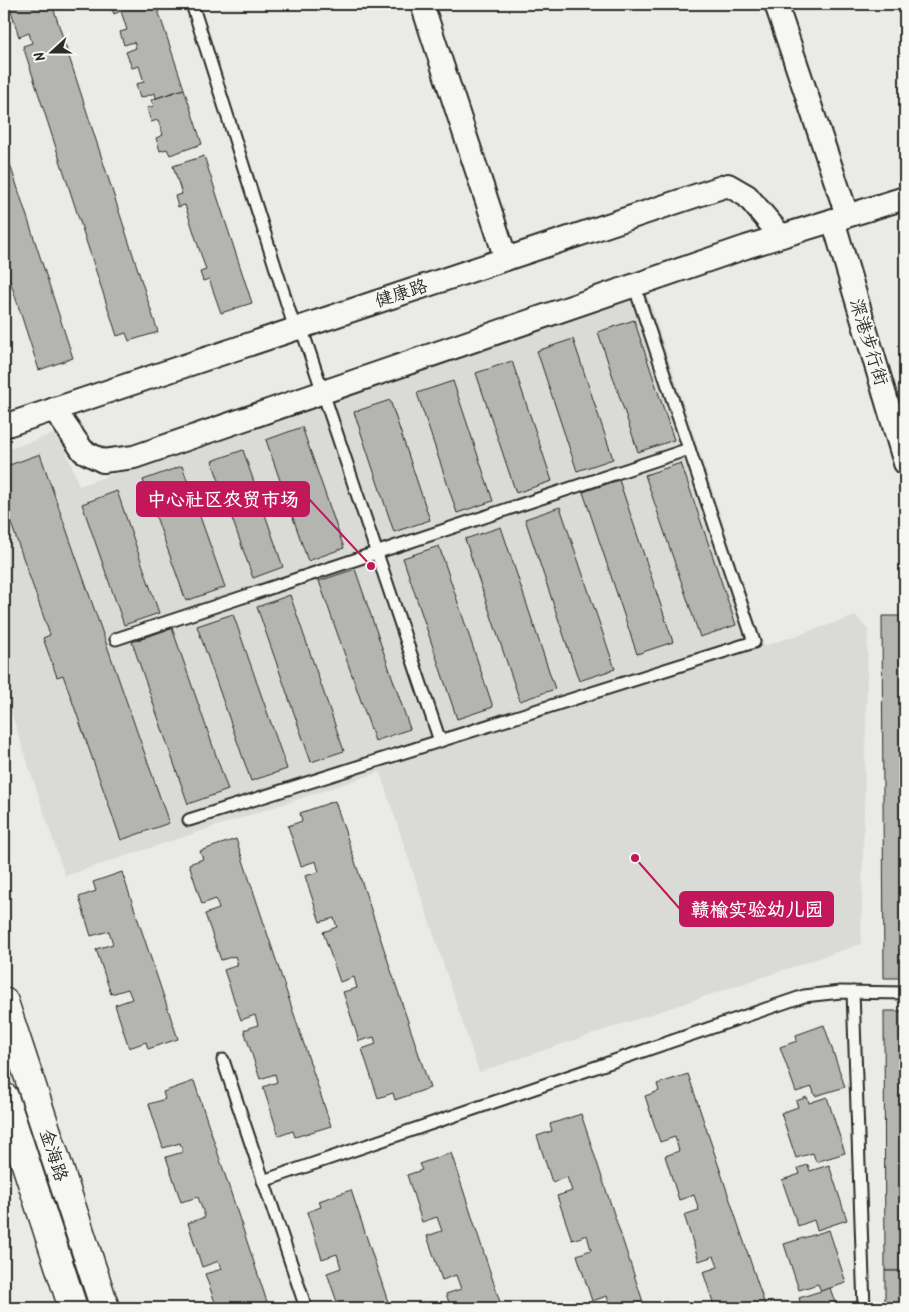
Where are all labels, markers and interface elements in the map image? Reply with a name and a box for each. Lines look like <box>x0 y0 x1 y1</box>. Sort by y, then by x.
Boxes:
north arrow <box>28 28 78 78</box>
text: N <box>29 48 53 64</box>
street label: 健康路 <box>371 272 432 317</box>
street label: 深港步行街 <box>841 295 895 390</box>
callout: 中心社区农贸市场 <box>137 482 309 516</box>
text: 中心社区农贸市场 <box>147 486 299 516</box>
callout: 赣榆实验幼儿园 <box>680 892 833 926</box>
text: 赣榆实验幼儿园 <box>690 896 824 926</box>
street label: 金海路 <box>30 1125 75 1186</box>

